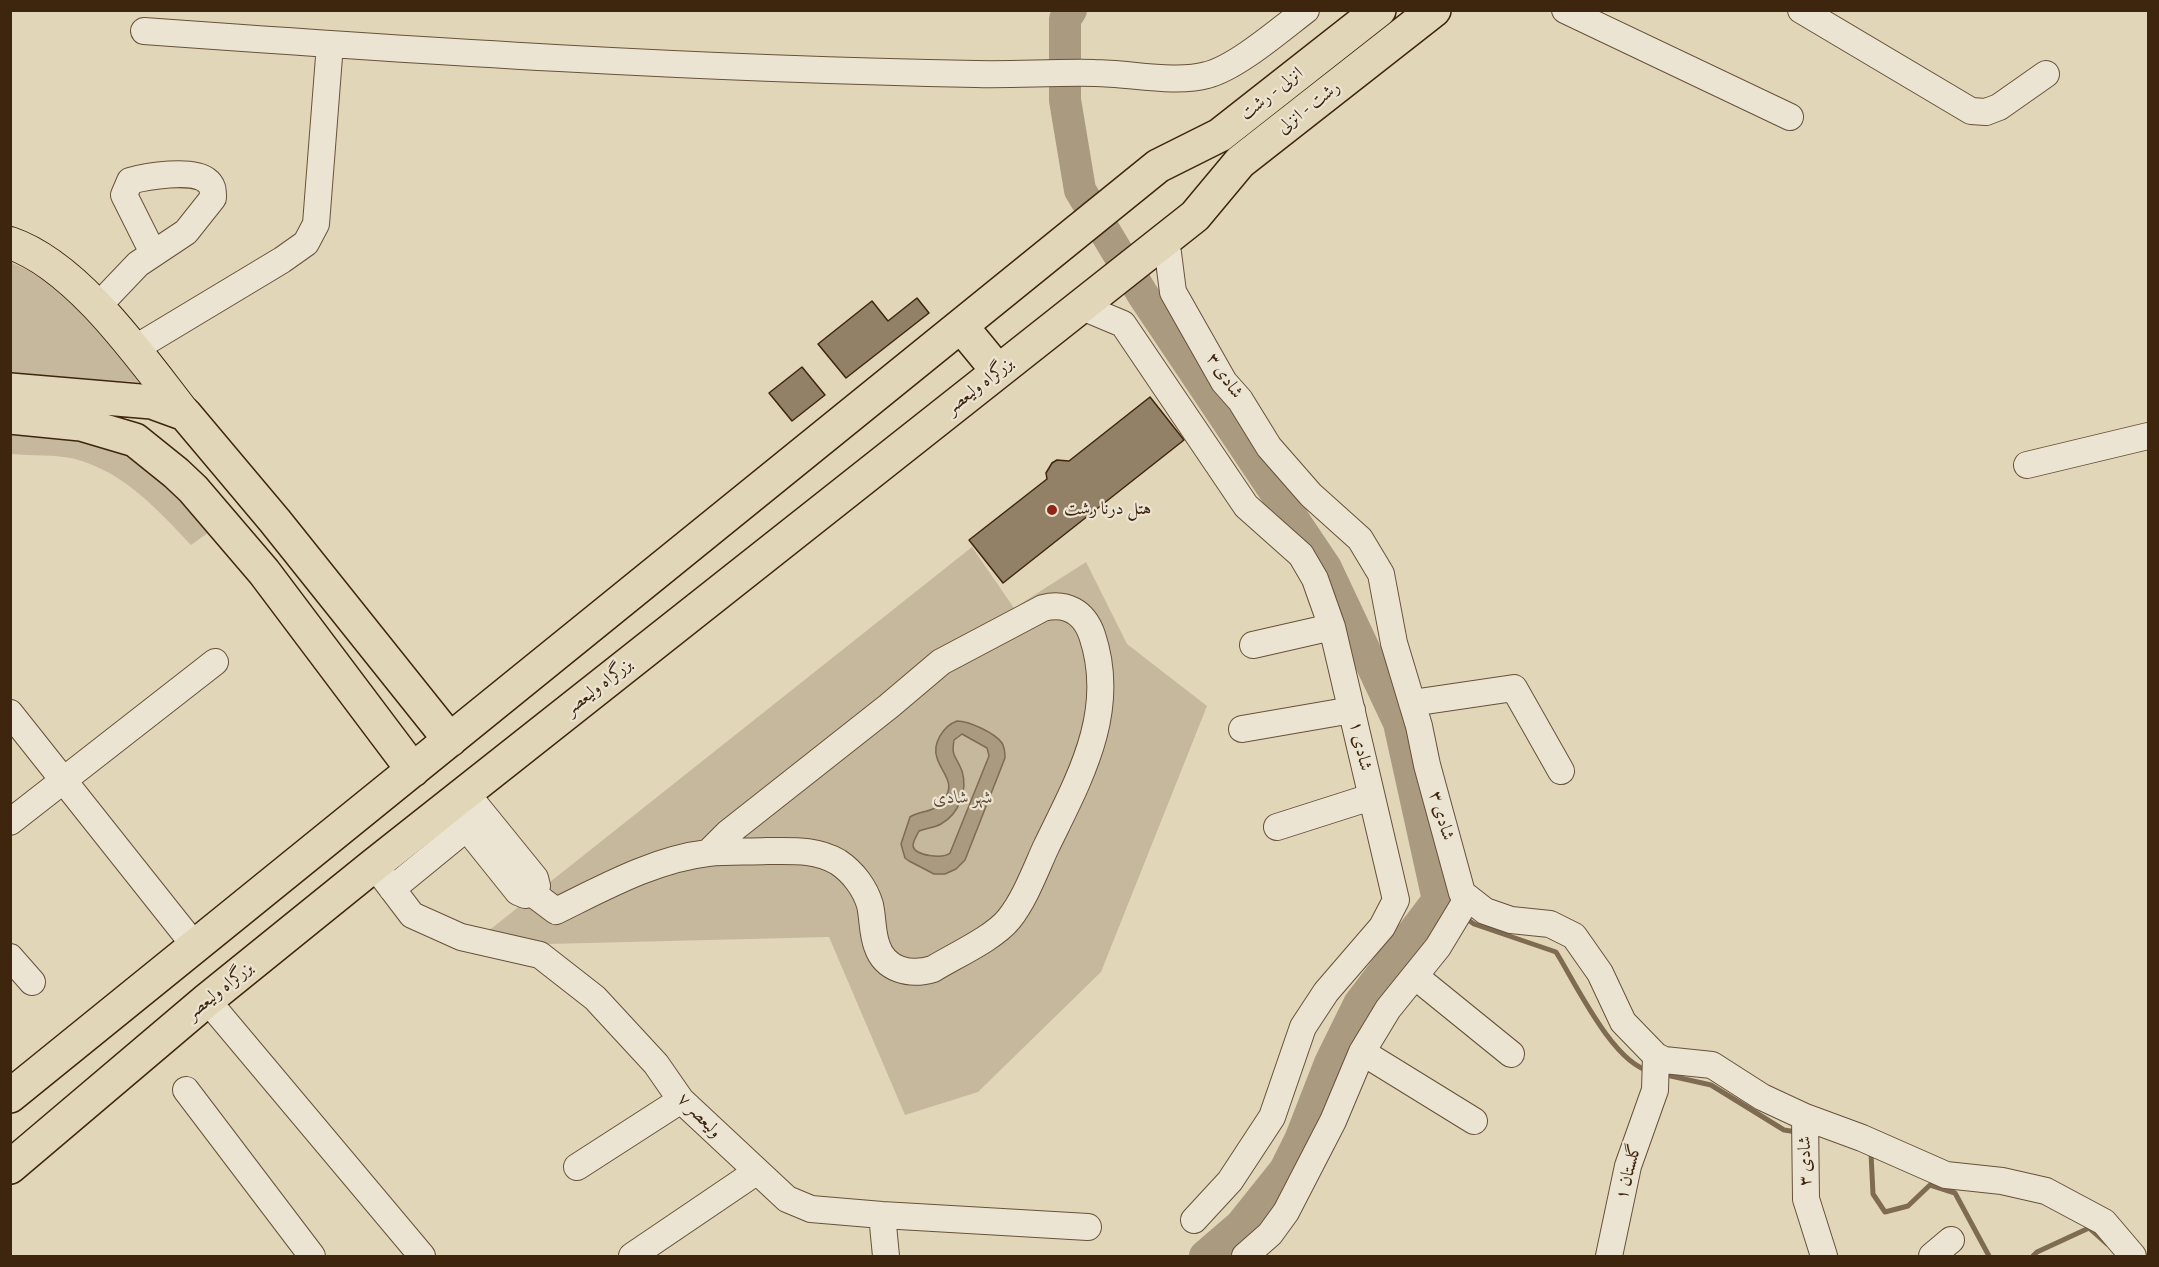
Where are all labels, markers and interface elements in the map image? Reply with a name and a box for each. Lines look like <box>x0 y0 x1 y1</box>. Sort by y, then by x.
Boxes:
street label: انزلی - رشت <box>1236 63 1308 125</box>
street label: رشت - انزلی <box>1273 77 1345 139</box>
street label: شادی ۳ <box>1201 349 1247 403</box>
street label: بزرگراه ولیعصر <box>942 353 1018 419</box>
place label: هتل درنا رشت <box>1064 499 1151 521</box>
marker: هتل درنا رشت <box>1045 503 1059 517</box>
street label: بزرگراه ولیعصر <box>561 654 637 720</box>
street label: شادی ۱ <box>1344 719 1376 773</box>
park label: شهر شادی <box>933 788 993 810</box>
street label: شادی ۳ <box>1424 789 1458 843</box>
street label: بزرگراه ولیعصر <box>182 957 258 1025</box>
street label: ولیعصر ۷ <box>672 1089 726 1143</box>
street label: شادی ۳ <box>1795 1136 1817 1186</box>
street label: گلستان ۱ <box>1611 1142 1647 1202</box>

